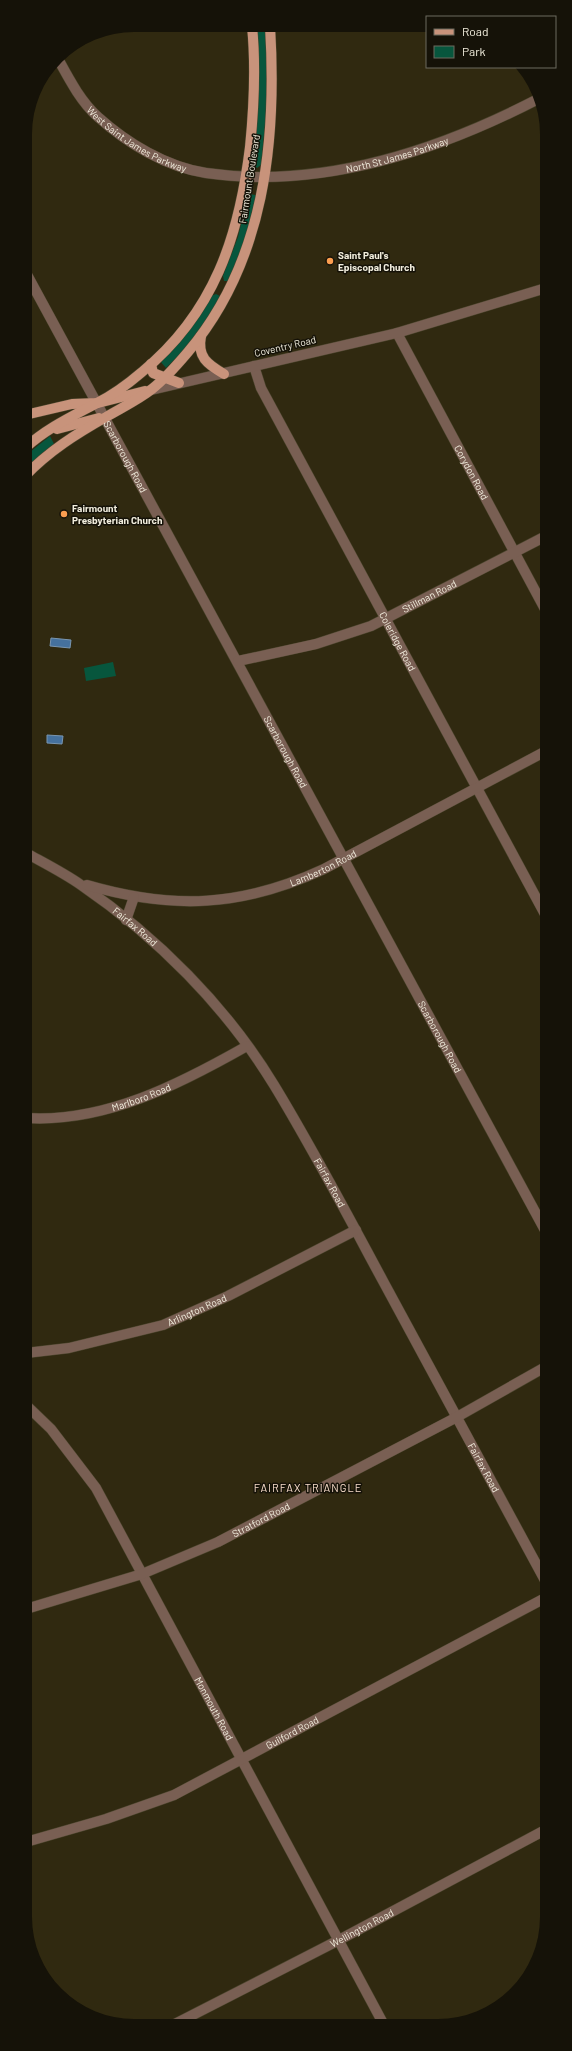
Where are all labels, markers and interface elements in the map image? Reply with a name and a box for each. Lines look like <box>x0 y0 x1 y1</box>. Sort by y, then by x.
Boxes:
legend <box>426 16 556 68</box>
text: Road <box>462 24 489 38</box>
text: Park <box>462 44 486 58</box>
street label: West Saint James Parkway <box>84 104 188 174</box>
street label: Fairmount Boulevard <box>236 134 262 224</box>
street label: North St James Parkway <box>345 134 450 175</box>
place label: Saint Paul's Episcopal Church <box>338 249 415 273</box>
marker: Saint Paul's Episcopal Church <box>325 256 335 266</box>
street label: Coventry Road <box>253 333 317 359</box>
street label: Scarborough Road <box>101 418 150 495</box>
street label: Corydon Road <box>452 443 491 502</box>
place label: Fairmount Presbyterian Church <box>72 502 162 526</box>
marker: Fairmount Presbyterian Church <box>59 509 69 519</box>
street label: Stillman Road <box>400 577 458 615</box>
street label: Coleridge Road <box>377 610 419 673</box>
street label: Scarborough Road <box>261 714 310 790</box>
street label: Lamberton Road <box>288 847 358 889</box>
street label: Fairfax Road <box>111 904 160 948</box>
street label: Scarborough Road <box>416 999 464 1075</box>
street label: Marlboro Road <box>110 1081 173 1114</box>
street label: Fairfax Road <box>312 1156 348 1209</box>
street label: Arlington Road <box>165 1291 228 1328</box>
street label: Fairfax Road <box>466 1441 502 1494</box>
district label: FAIRFAX TRIANGLE <box>254 1481 362 1494</box>
street label: Stratford Road <box>230 1500 292 1540</box>
street label: Monmouth Road <box>192 1675 236 1742</box>
street label: Guilford Road <box>264 1713 321 1751</box>
street label: Wellington Road <box>328 1906 395 1950</box>

